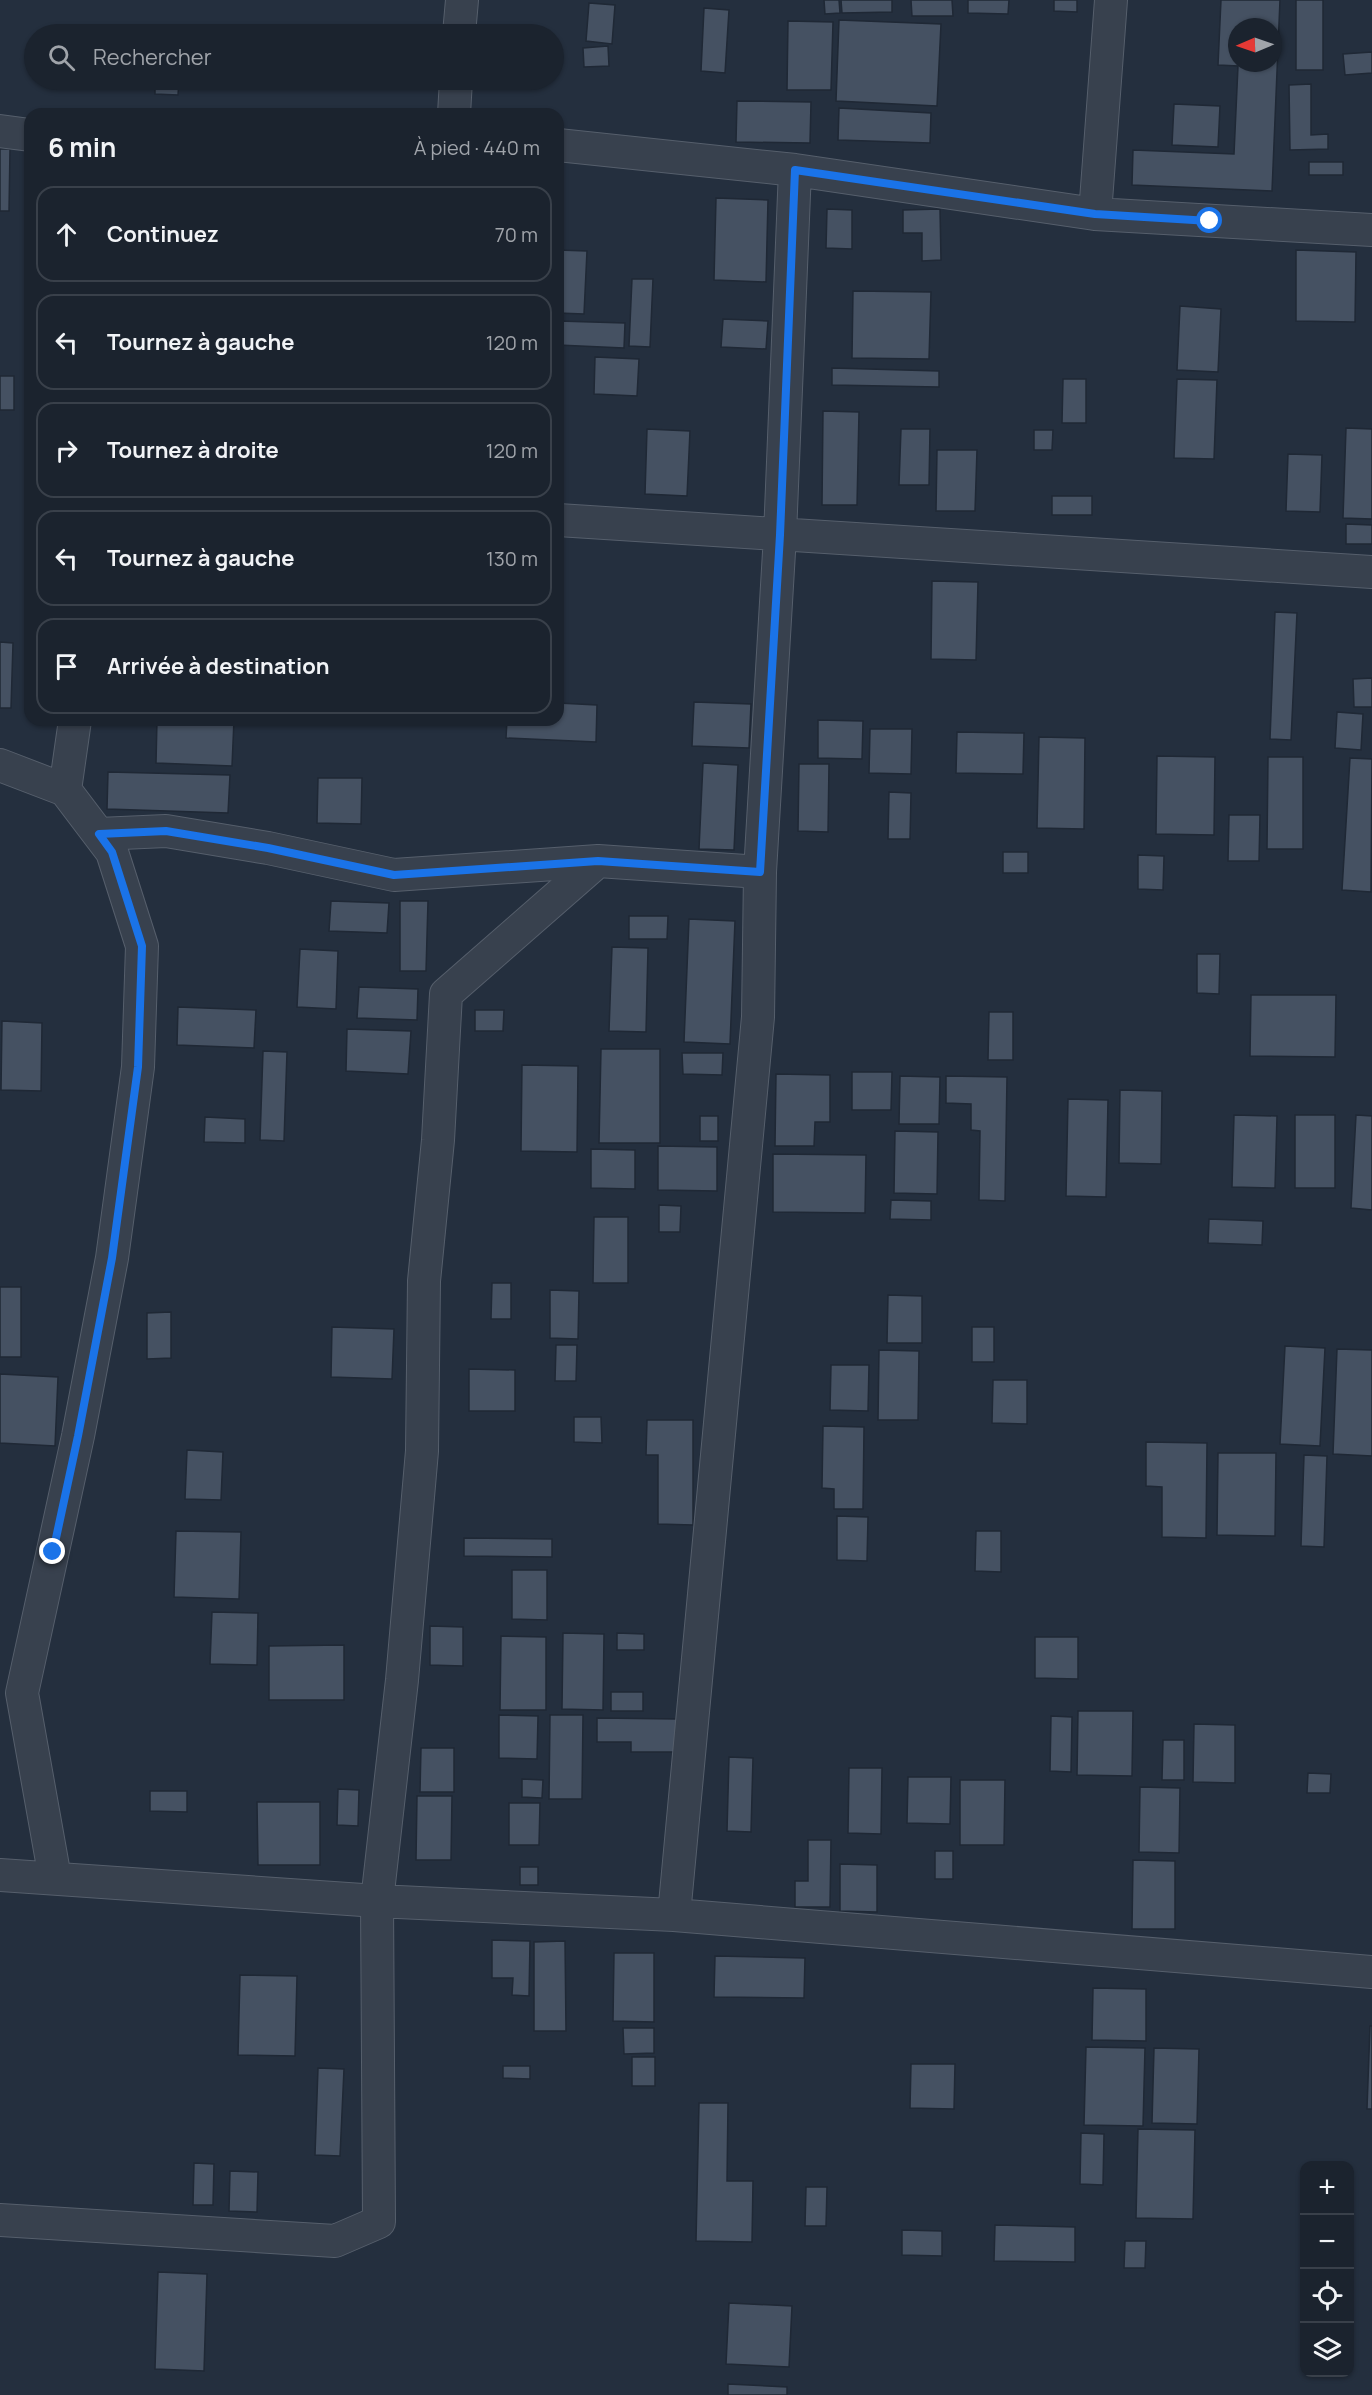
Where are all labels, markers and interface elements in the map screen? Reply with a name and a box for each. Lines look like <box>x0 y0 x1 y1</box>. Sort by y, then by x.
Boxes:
north arrow <box>1228 18 1282 72</box>
search box <box>24 24 564 90</box>
icon: search <box>45 41 78 74</box>
text: Rechercher <box>93 42 212 72</box>
text: 6 min <box>48 129 116 165</box>
text: À pied · 440 m <box>414 134 540 161</box>
route start <box>1196 207 1222 233</box>
icon: ahead <box>50 218 83 251</box>
text: Continuez <box>107 219 219 249</box>
text: 70 m <box>495 221 538 248</box>
icon: left <box>50 326 83 359</box>
text: Tournez à gauche <box>107 327 294 357</box>
text: 120 m <box>486 329 538 356</box>
icon: right <box>50 434 83 467</box>
text: Tournez à droite <box>107 435 279 465</box>
text: 120 m <box>486 437 538 464</box>
icon: left <box>50 542 83 575</box>
text: Tournez à gauche <box>107 543 294 573</box>
text: 130 m <box>486 545 538 572</box>
icon: arrive <box>50 650 83 683</box>
text: Arrivée à destination <box>107 651 330 681</box>
route end <box>39 1538 65 1564</box>
map controls <box>1300 2161 1354 2377</box>
button: + <box>1300 2161 1354 2215</box>
button: − <box>1300 2215 1354 2269</box>
button: locate <box>1300 2269 1354 2323</box>
button: layers <box>1300 2323 1354 2377</box>

